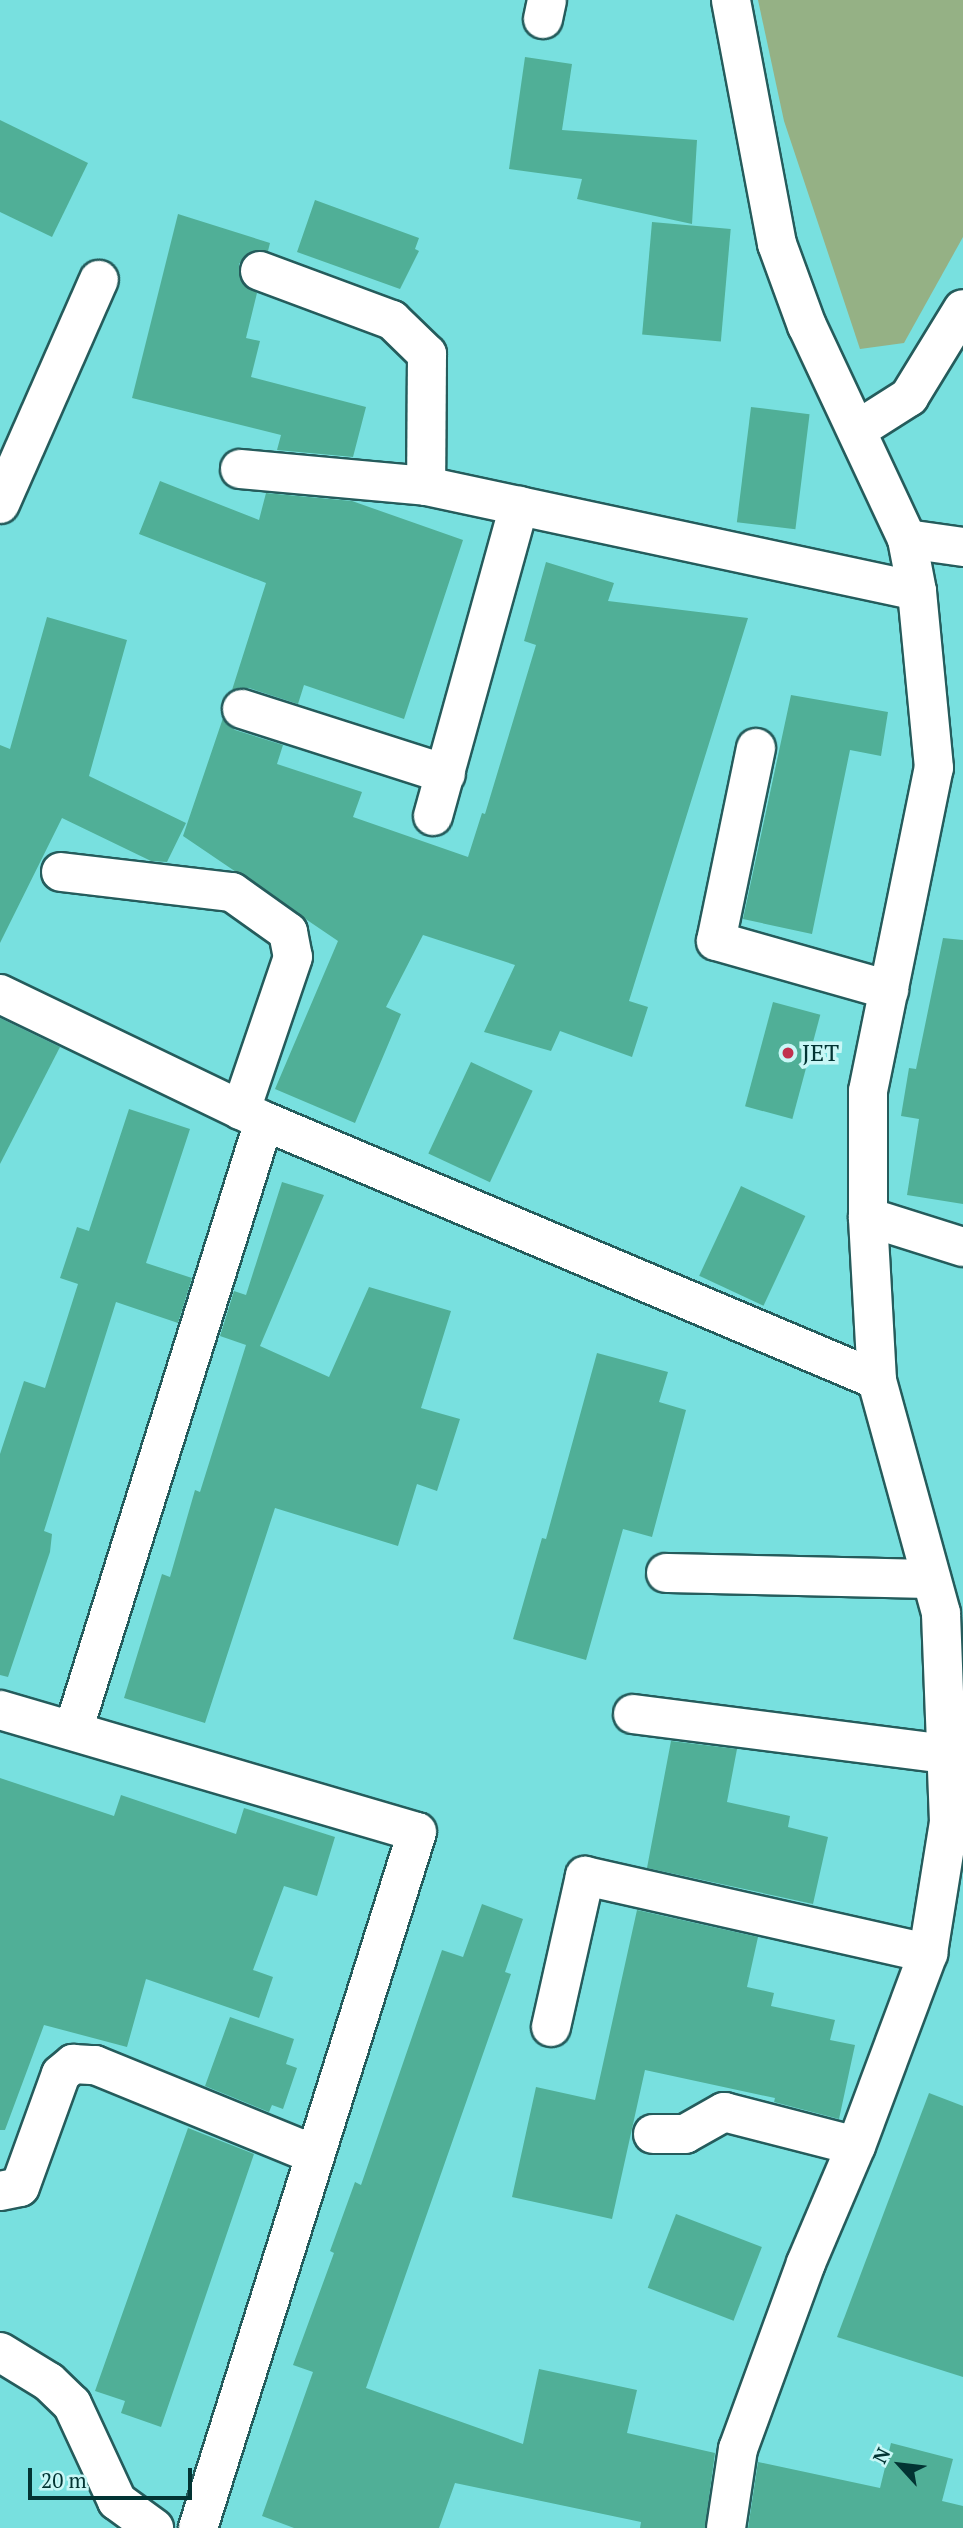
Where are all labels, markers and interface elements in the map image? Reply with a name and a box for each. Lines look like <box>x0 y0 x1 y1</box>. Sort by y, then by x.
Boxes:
place label: JET <box>802 1039 839 1067</box>
marker: JET <box>780 1045 796 1061</box>
north arrow <box>865 2430 935 2500</box>
text: N <box>866 2443 895 2467</box>
scale bar <box>32 2454 196 2498</box>
text: 20 m <box>41 2466 87 2494</box>

